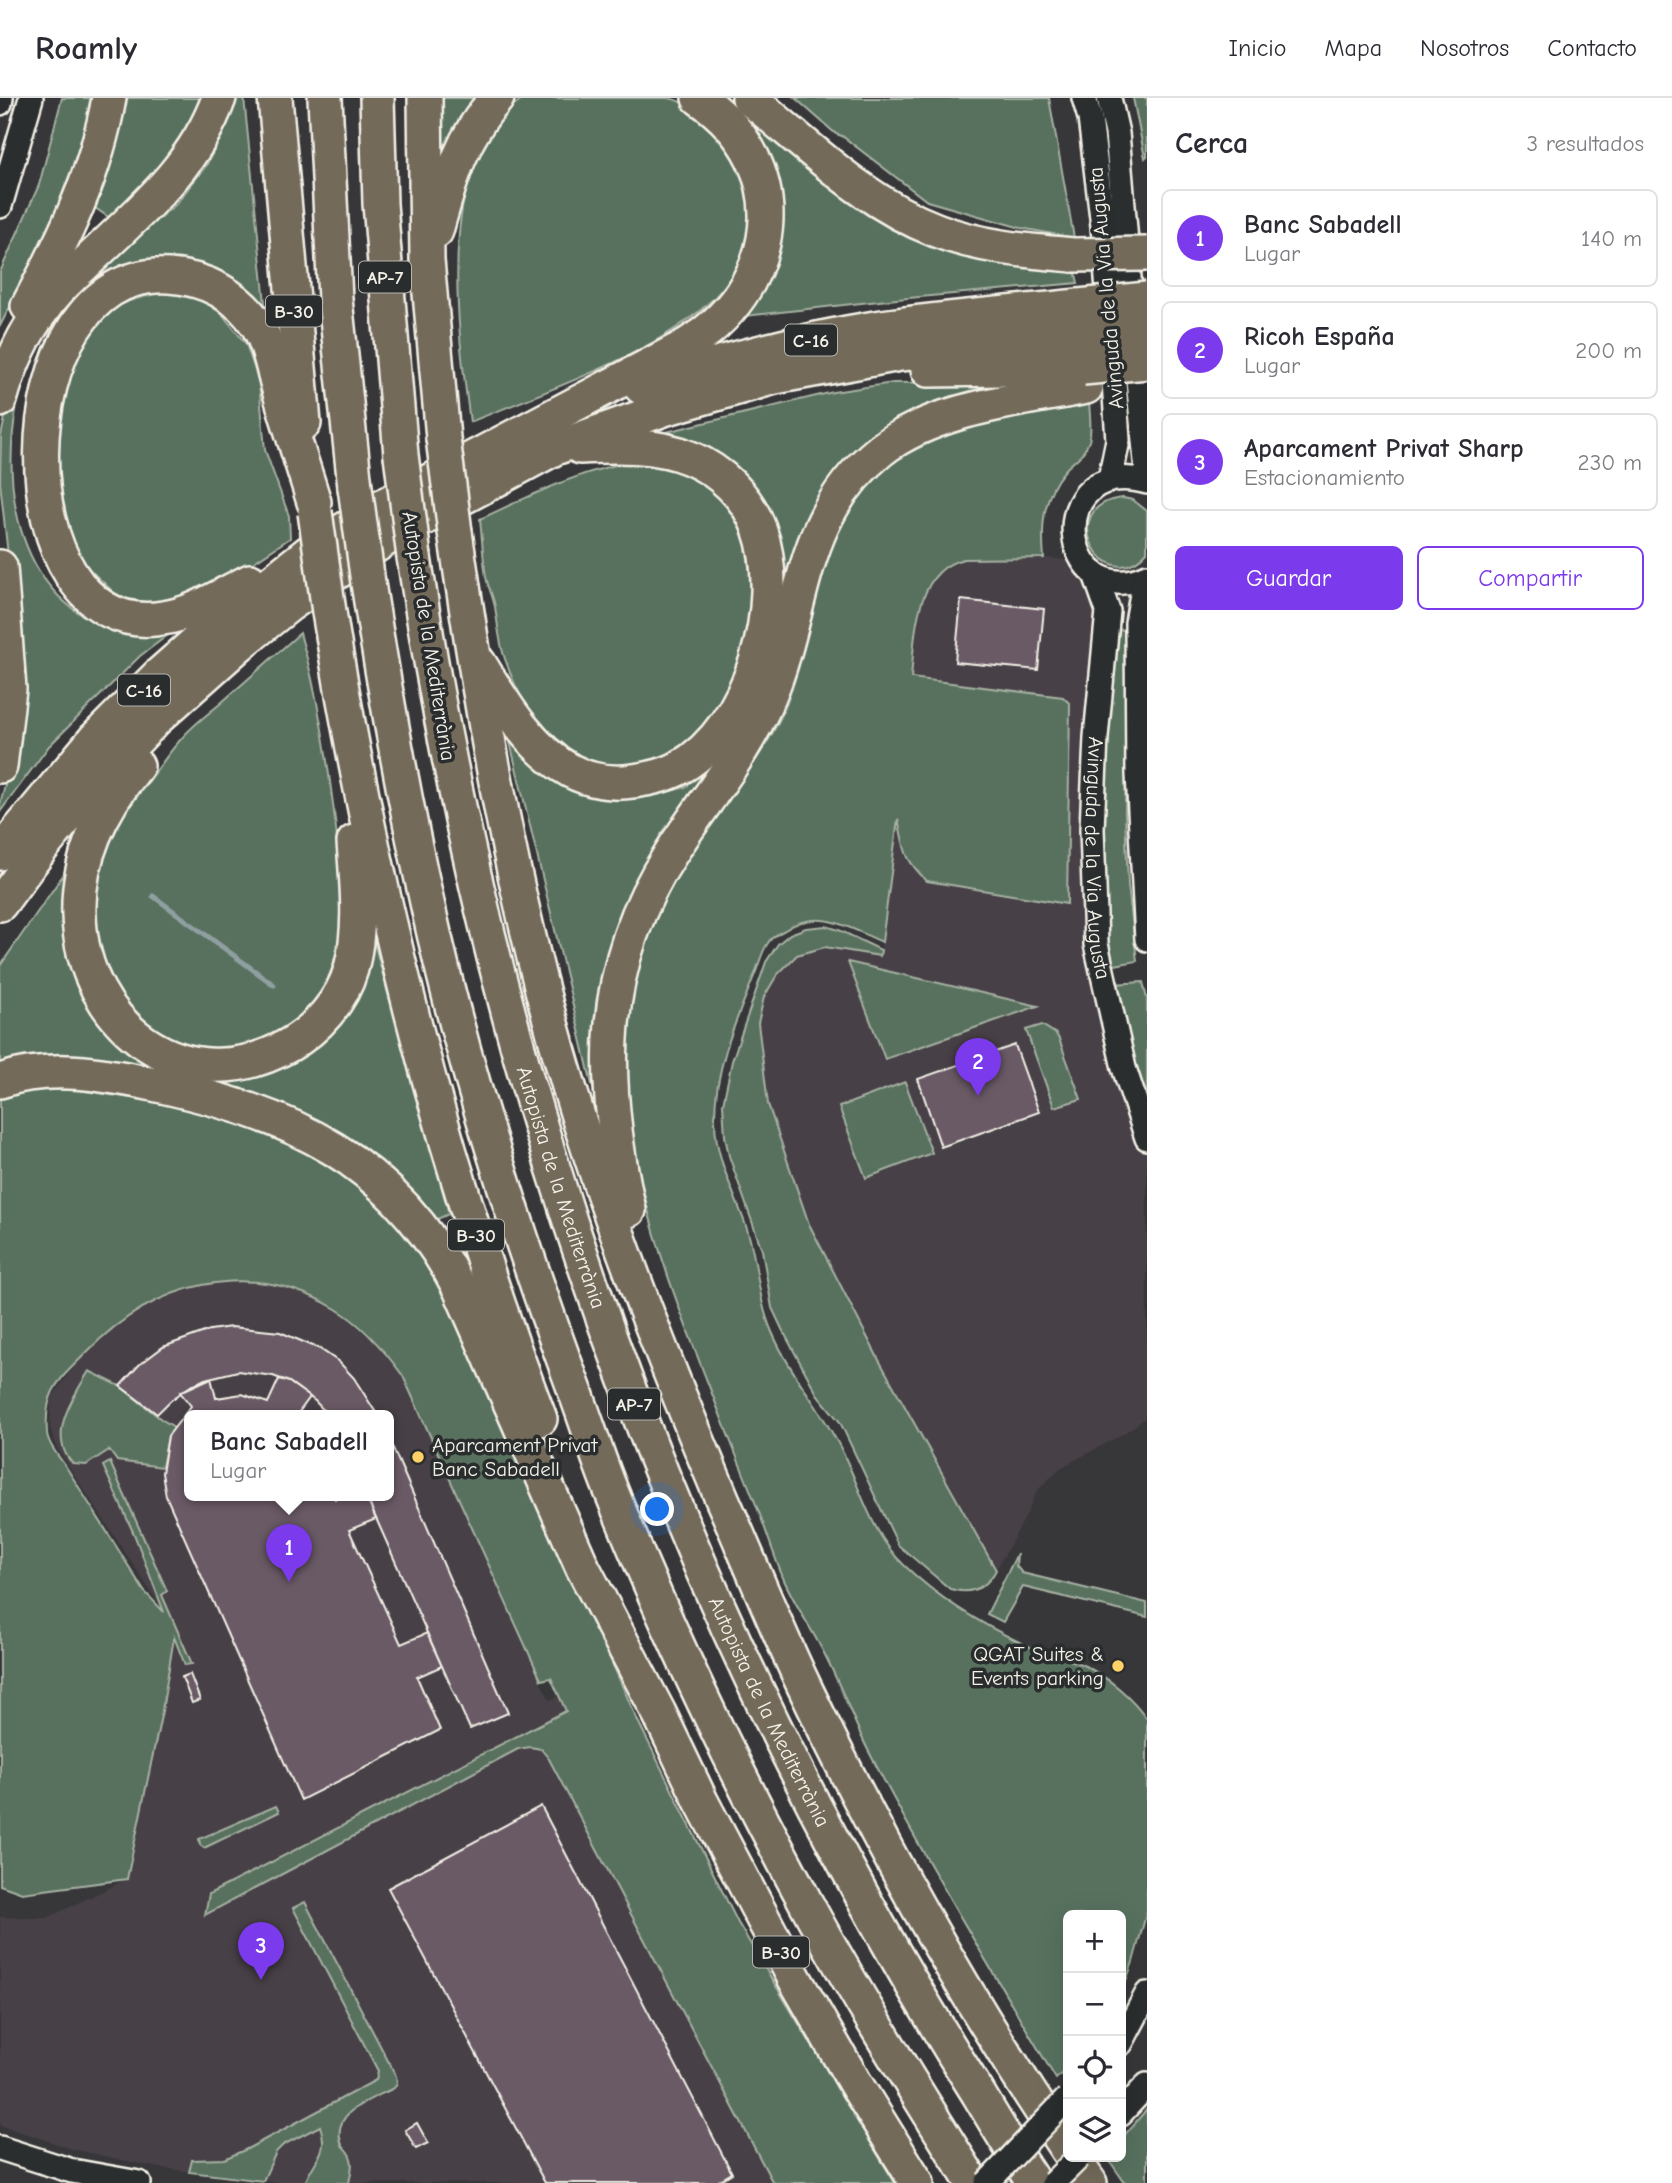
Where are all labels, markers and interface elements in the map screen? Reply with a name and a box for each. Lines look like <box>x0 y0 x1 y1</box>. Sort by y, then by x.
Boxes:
text: Roamly <box>35 29 137 67</box>
text: Inicio <box>1229 34 1286 62</box>
text: Mapa <box>1324 34 1382 62</box>
text: Nosotros <box>1420 34 1509 62</box>
text: Contacto <box>1547 34 1637 62</box>
text: Cerca <box>1175 126 1248 161</box>
text: 3 resultados <box>1527 130 1644 157</box>
street label: Avinguda de la Via Augusta <box>1083 166 1129 410</box>
text: Banc Sabadell <box>1244 210 1402 240</box>
text: 1 <box>1195 225 1205 252</box>
text: 140 m <box>1581 225 1642 252</box>
text: Lugar <box>1244 240 1300 267</box>
road number: AP-7 <box>359 262 411 293</box>
road number: B-30 <box>266 295 322 326</box>
text: Ricoh España <box>1244 322 1395 352</box>
road number: C-16 <box>785 324 837 356</box>
text: 2 <box>1194 337 1206 364</box>
text: 200 m <box>1575 337 1642 364</box>
text: Lugar <box>1244 352 1300 379</box>
text: Aparcament Privat Sharp <box>1244 434 1524 464</box>
text: 3 <box>1194 449 1206 476</box>
text: 230 m <box>1578 449 1642 476</box>
text: Estacionamiento <box>1244 464 1405 491</box>
street label: Autopista de la Mediterrània <box>397 509 461 763</box>
button: Guardar <box>1175 546 1403 610</box>
button: Compartir <box>1417 546 1644 610</box>
road number: C-16 <box>118 674 170 706</box>
street label: Avinguda de la Via Augusta <box>1080 736 1116 981</box>
pin: 2 <box>955 1038 1001 1096</box>
street label: Autopista de la Mediterrània <box>512 1063 611 1312</box>
road number: B-30 <box>448 1219 504 1250</box>
road number: AP-7 <box>608 1388 660 1420</box>
popup <box>184 1410 394 1501</box>
text: Banc Sabadell <box>210 1427 368 1457</box>
place label: Aparcament Privat Banc Sabadell <box>432 1433 598 1481</box>
marker: Aparcament Privat Banc Sabadell <box>410 1449 426 1465</box>
text: Lugar <box>210 1457 266 1484</box>
your location <box>640 1492 674 1526</box>
pin: 1 <box>266 1524 312 1582</box>
street label: Autopista de la Mediterrània <box>704 1593 835 1831</box>
place label: QGAT Suites & Events parking <box>971 1642 1104 1690</box>
marker: QGAT Suites & Events parking <box>1110 1658 1126 1674</box>
map controls <box>1063 1910 1126 2162</box>
button: + <box>1063 1910 1126 1973</box>
pin: 3 <box>238 1922 284 1980</box>
road number: B-30 <box>753 1936 809 1968</box>
button: − <box>1063 1973 1126 2036</box>
button: locate <box>1063 2036 1126 2099</box>
button: layers <box>1063 2099 1126 2162</box>

